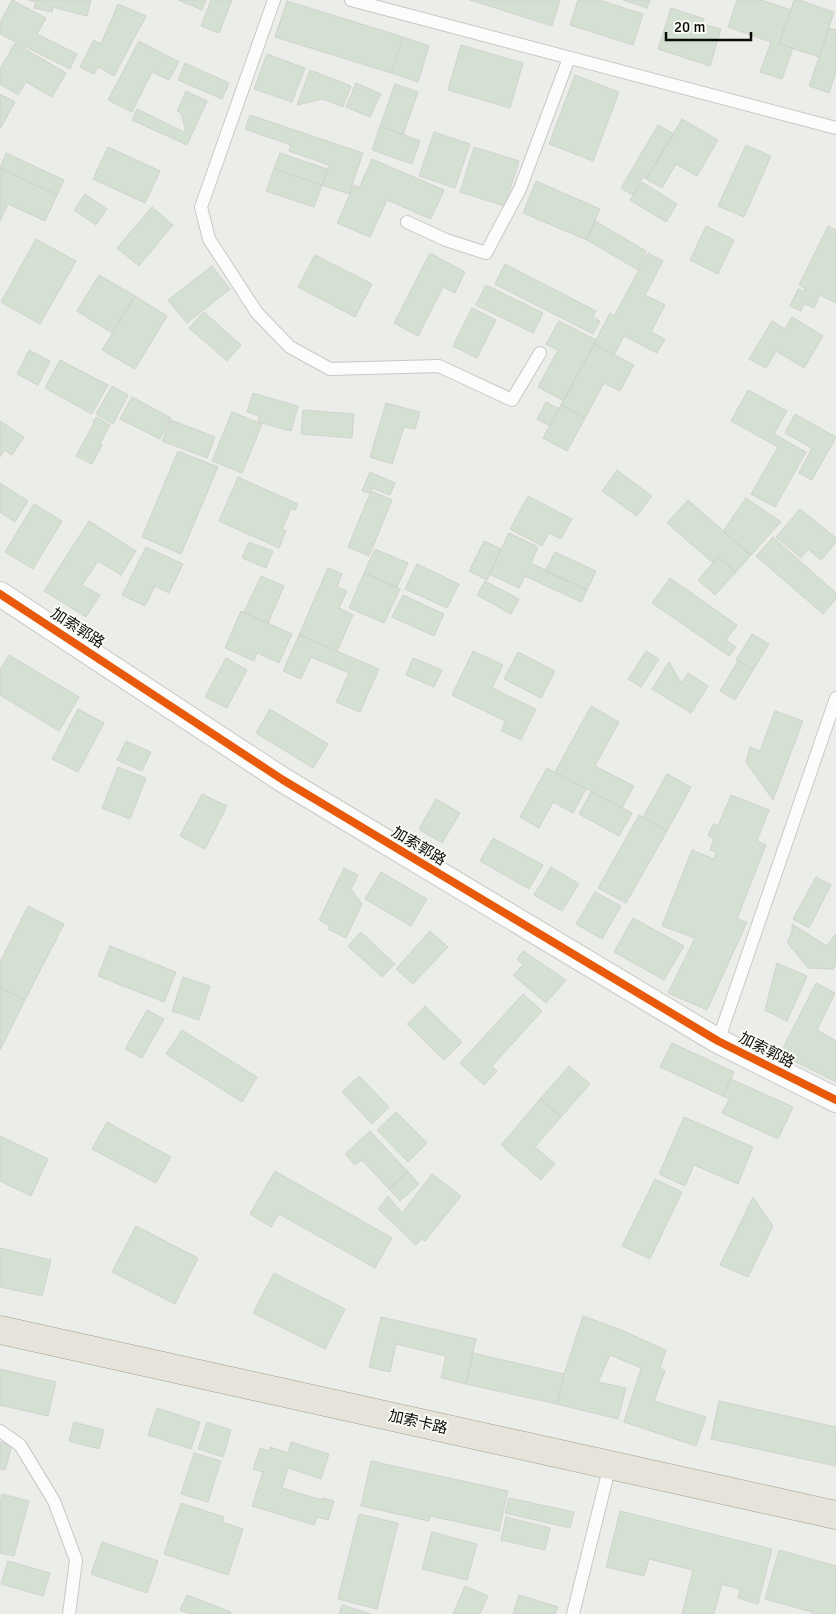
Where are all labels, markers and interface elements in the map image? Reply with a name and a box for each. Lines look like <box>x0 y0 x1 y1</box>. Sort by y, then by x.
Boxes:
scale bar <box>666 10 751 42</box>
text: 20 m <box>674 18 705 36</box>
street label: 加索郭路 <box>48 604 108 652</box>
street label: 加索郭路 <box>389 823 449 869</box>
street label: 加索郭路 <box>736 1028 798 1072</box>
street label: 加索卡路 <box>387 1406 449 1438</box>

